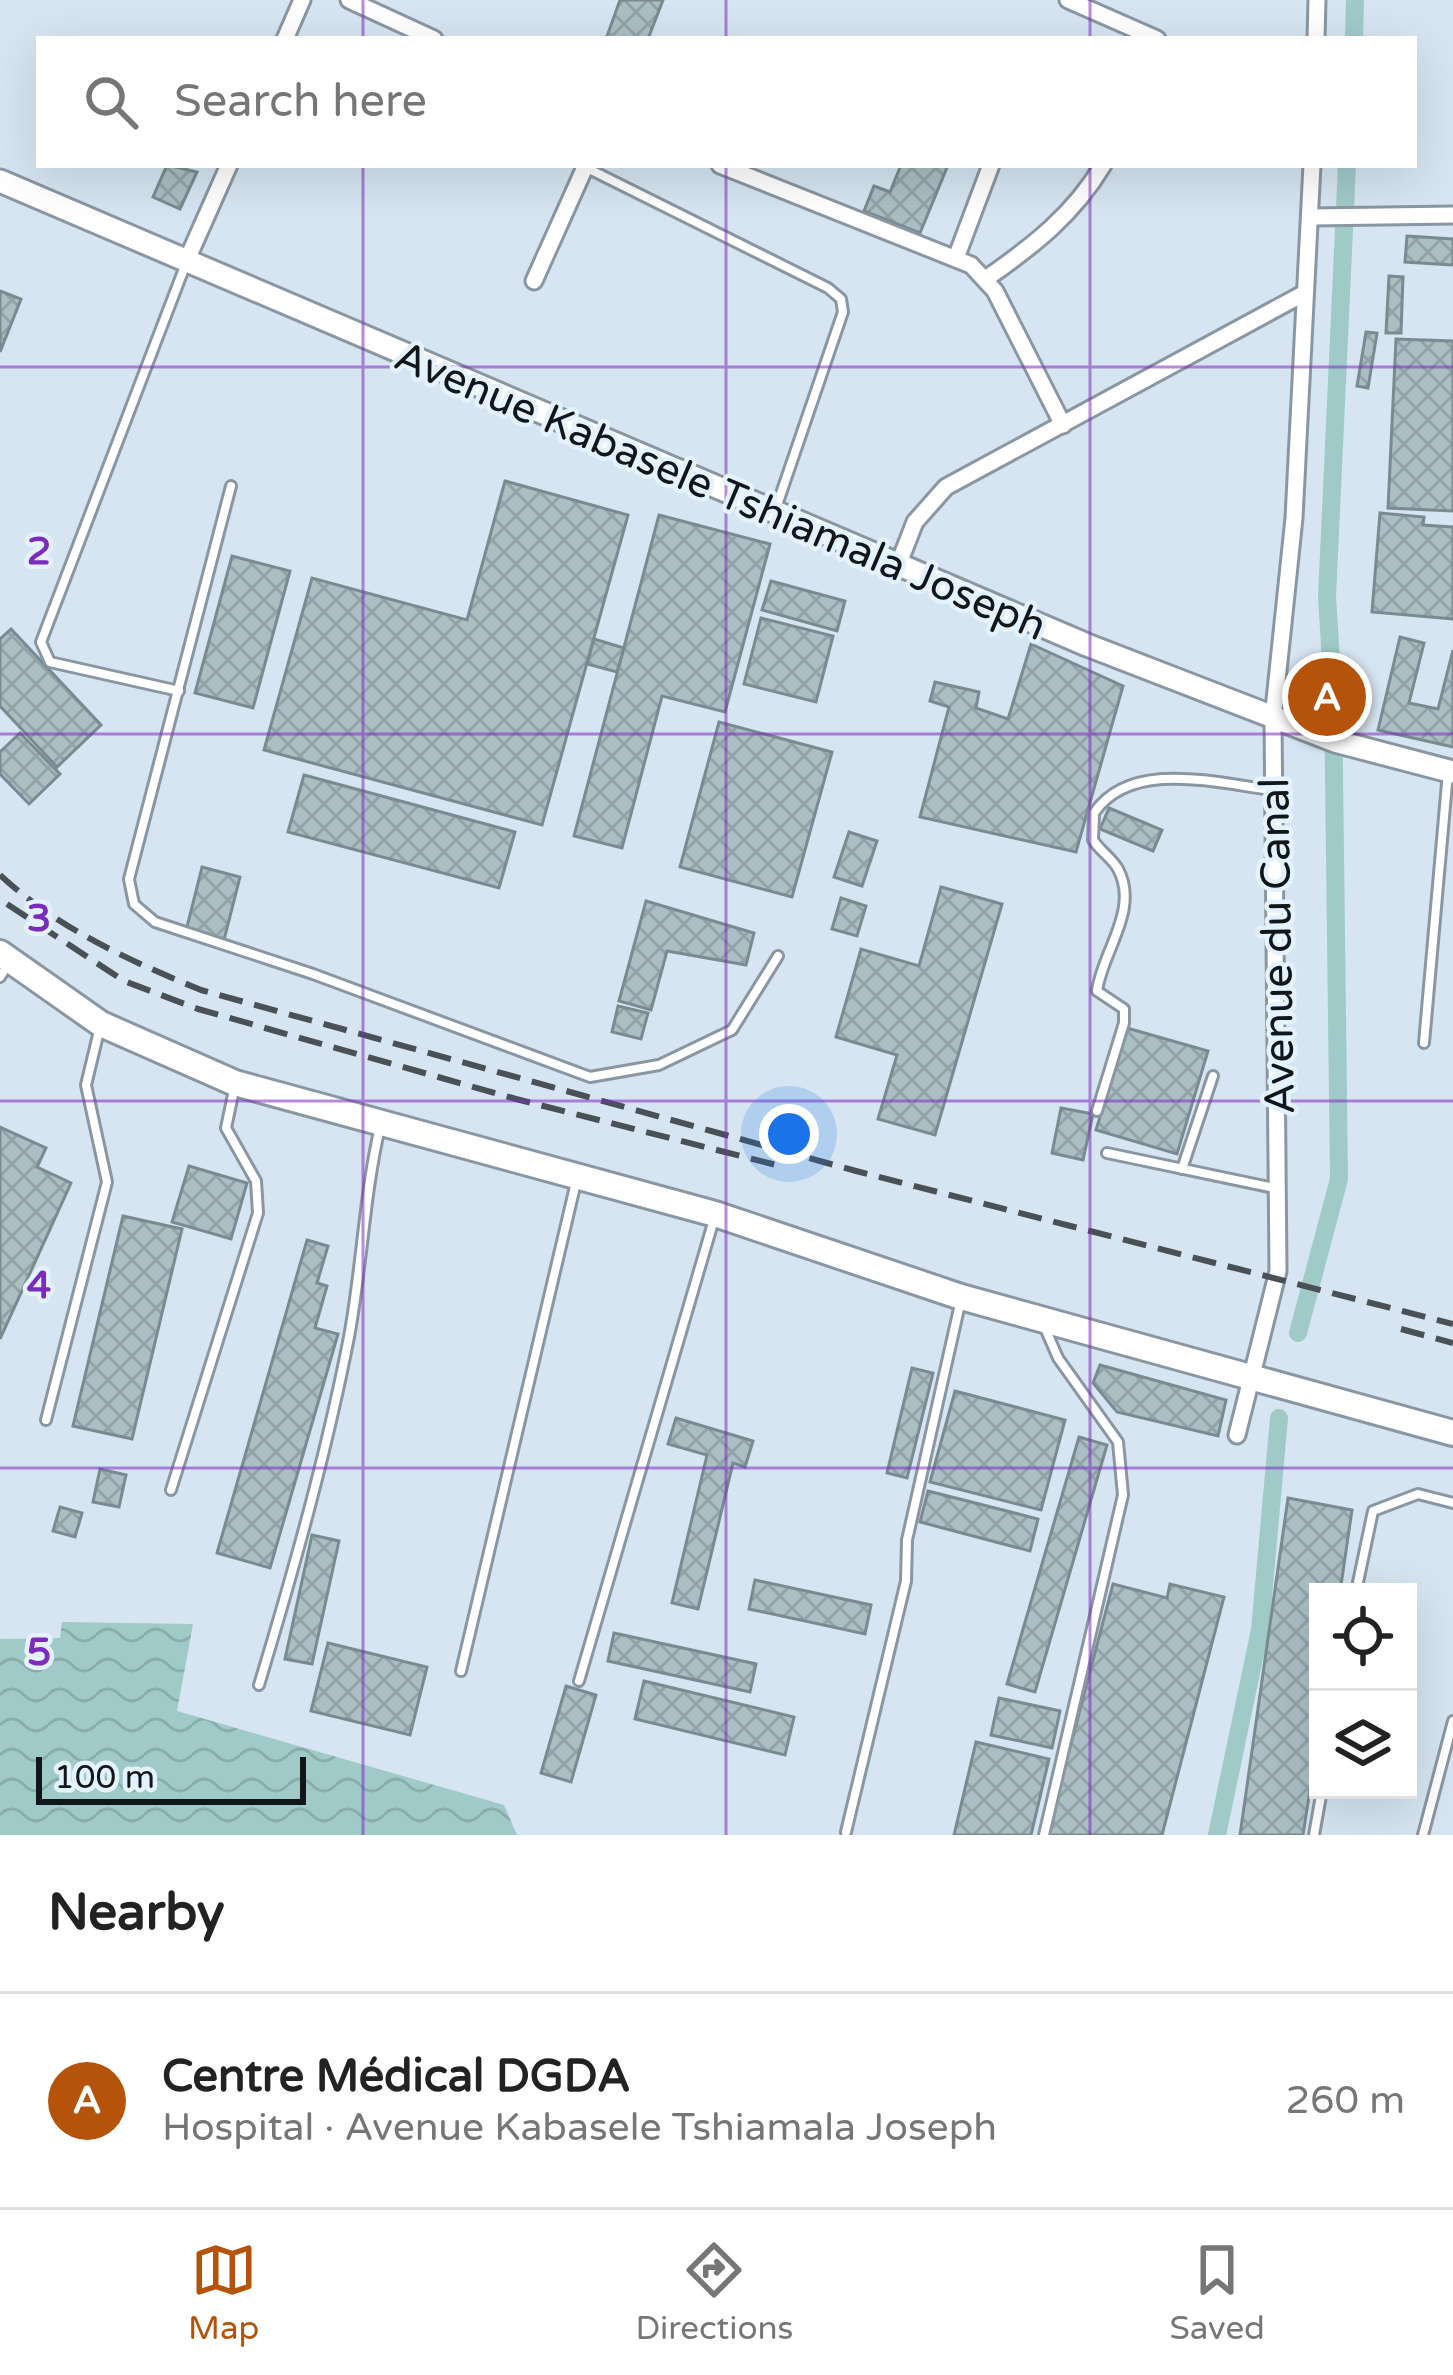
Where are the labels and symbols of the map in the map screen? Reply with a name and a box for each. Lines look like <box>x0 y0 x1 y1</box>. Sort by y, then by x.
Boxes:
street label: Avenue Kabasele Tshiamala Joseph <box>387 331 1054 652</box>
text: 2 <box>27 528 51 575</box>
pin: A <box>1288 652 1366 742</box>
street label: Avenue du Canal <box>1249 777 1306 1115</box>
text: 3 <box>27 895 51 942</box>
your location <box>759 1104 819 1164</box>
text: 4 <box>27 1262 51 1309</box>
text: 5 <box>27 1629 51 1676</box>
scale bar <box>36 1751 306 1804</box>

